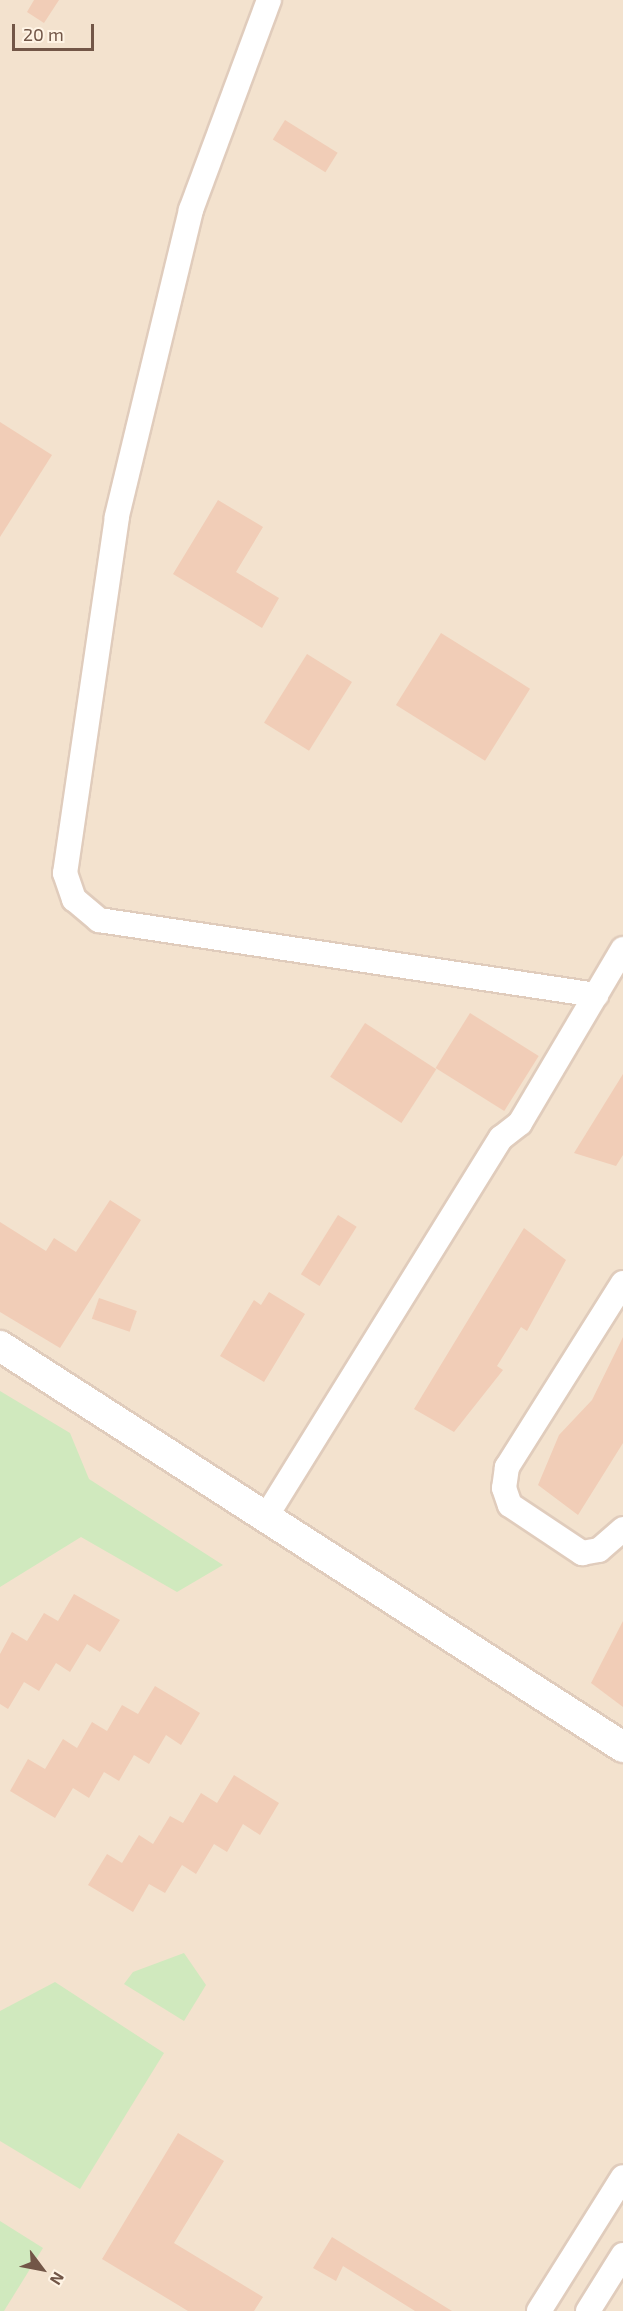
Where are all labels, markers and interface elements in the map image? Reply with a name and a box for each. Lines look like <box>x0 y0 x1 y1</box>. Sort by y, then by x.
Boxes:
scale bar <box>15 12 98 50</box>
text: 20 m <box>23 23 64 45</box>
north arrow <box>12 2239 72 2299</box>
text: N <box>47 2269 69 2289</box>

